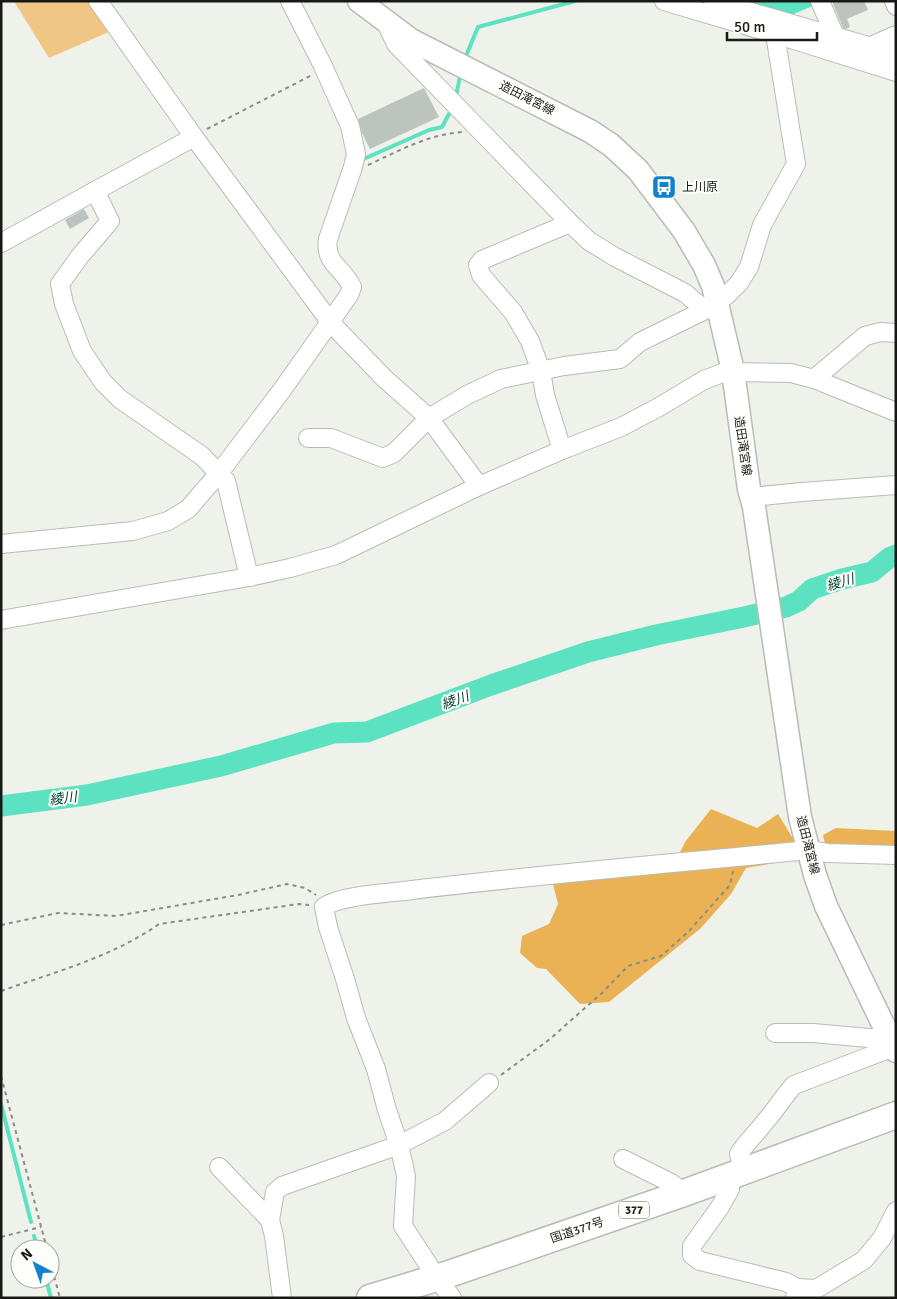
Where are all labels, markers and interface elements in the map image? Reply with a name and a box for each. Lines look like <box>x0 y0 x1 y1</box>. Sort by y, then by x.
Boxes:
scale bar <box>727 10 817 42</box>
text: 50 m <box>734 18 765 36</box>
street label: 造田滝宮線 <box>497 78 557 119</box>
bus stop icon: 上川原 <box>651 174 677 200</box>
place label: 上川原 <box>682 180 718 195</box>
street label: 造田滝宮線 <box>731 415 754 477</box>
water label: 綾川 <box>824 570 858 595</box>
water label: 綾川 <box>439 687 473 713</box>
water label: 綾川 <box>48 788 80 809</box>
street label: 造田滝宮線 <box>793 814 822 876</box>
road number: 377 <box>619 1202 649 1218</box>
street label: 国道377号 <box>549 1214 606 1247</box>
north arrow <box>10 1239 60 1289</box>
text: N <box>18 1245 36 1264</box>

